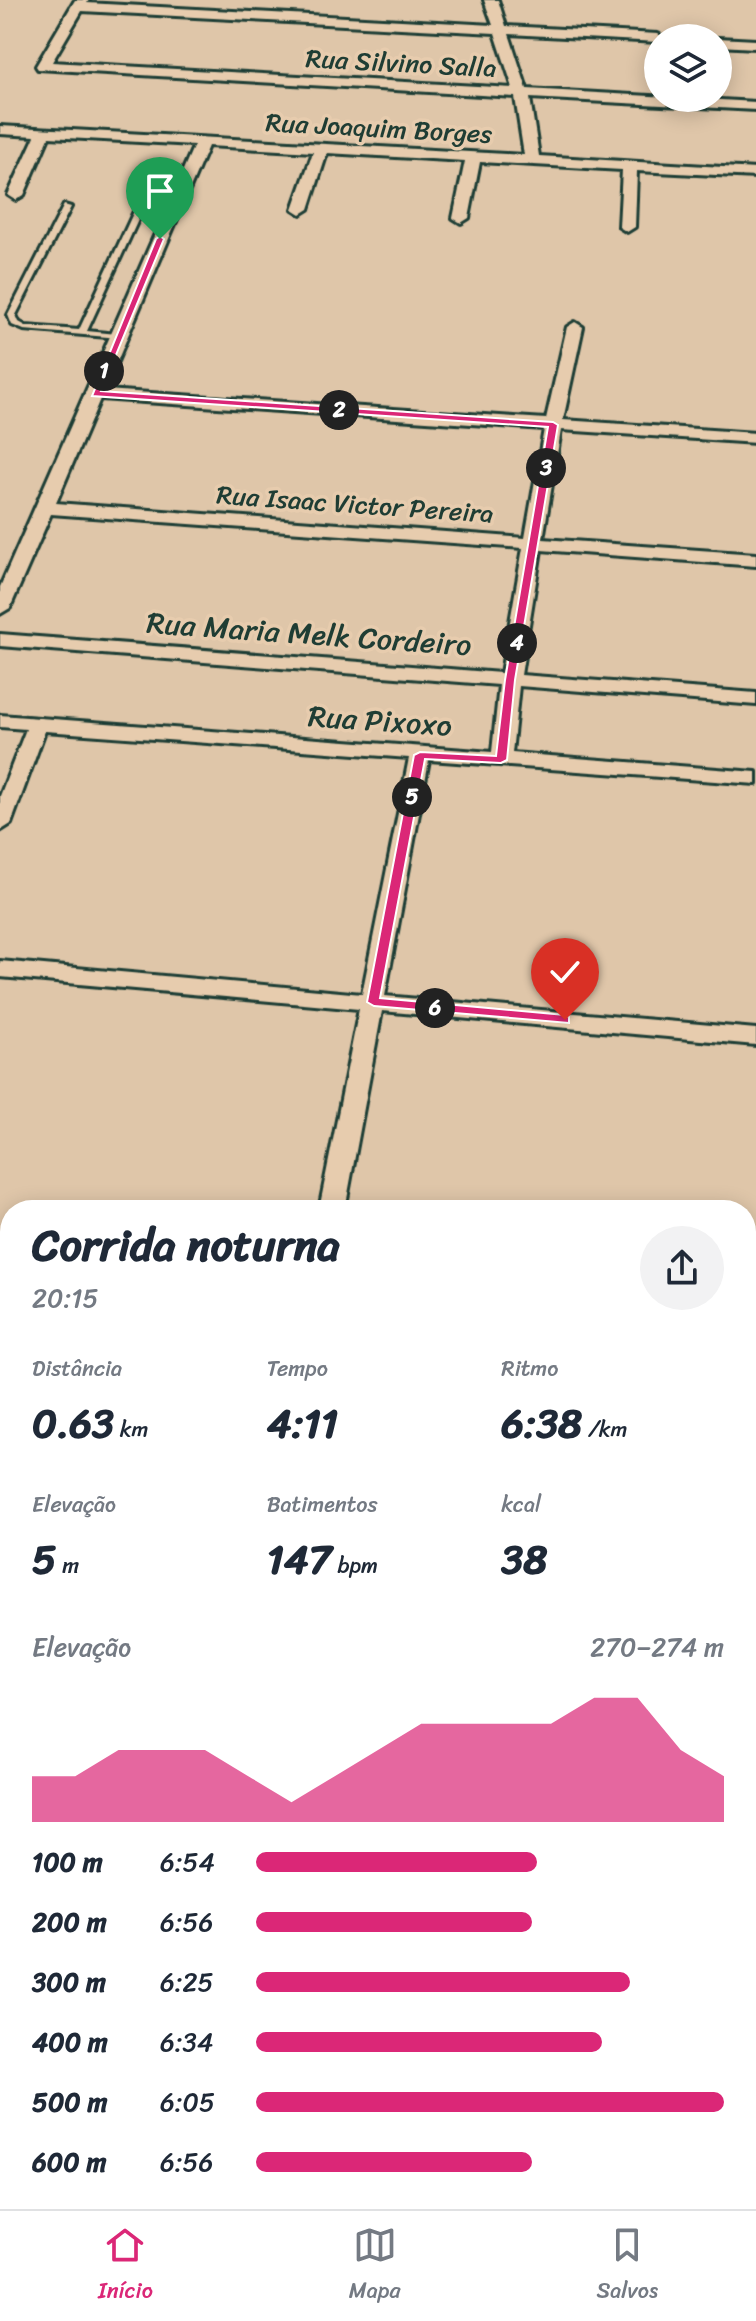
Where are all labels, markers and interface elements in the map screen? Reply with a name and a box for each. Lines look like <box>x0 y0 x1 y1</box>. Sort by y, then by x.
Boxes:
map controls <box>644 24 732 112</box>
button: layers <box>644 24 732 112</box>
street label: Rua Silvino Salla <box>304 35 498 91</box>
street label: Rua Joaquim Borges <box>265 99 494 157</box>
pin <box>126 157 194 239</box>
icon: arrive <box>138 169 182 213</box>
pin: 1 <box>84 351 124 391</box>
text: 1 <box>99 351 109 390</box>
pin: 2 <box>319 390 359 430</box>
text: 2 <box>333 390 345 429</box>
pin: 3 <box>526 448 566 488</box>
text: 3 <box>540 448 552 487</box>
street label: Rua Isaac Victor Pereira <box>215 471 495 537</box>
street label: Rua Maria Melk Cordeiro <box>145 596 473 672</box>
pin: 4 <box>497 623 537 663</box>
text: 4 <box>510 623 524 662</box>
street label: Rua Pixoxo <box>306 689 454 753</box>
pin: 5 <box>392 777 432 817</box>
text: 5 <box>405 777 419 816</box>
pin <box>531 938 599 1020</box>
icon: check <box>543 950 587 994</box>
pin: 6 <box>415 988 455 1028</box>
text: 6 <box>429 988 441 1027</box>
text: Corrida noturna <box>32 1206 339 1284</box>
button: share <box>640 1226 724 1310</box>
text: 20:15 <box>32 1275 98 1321</box>
text: Distância <box>32 1349 122 1388</box>
text: Tempo <box>267 1349 328 1388</box>
text: Ritmo <box>501 1349 558 1388</box>
text: 0.63 <box>32 1388 114 1459</box>
text: 4:11 <box>267 1388 338 1459</box>
text: 6:38 <box>501 1388 582 1459</box>
text: km <box>114 1410 148 1449</box>
text: /km <box>582 1410 627 1449</box>
text: Elevação <box>32 1485 116 1524</box>
text: Batimentos <box>267 1485 378 1524</box>
text: kcal <box>501 1485 541 1524</box>
text: 5 <box>32 1524 56 1595</box>
text: 147 <box>267 1524 332 1595</box>
text: 38 <box>501 1524 547 1595</box>
text: m <box>56 1546 79 1585</box>
text: bpm <box>332 1546 378 1585</box>
text: Elevação <box>32 1624 131 1670</box>
text: 270–274 m <box>590 1624 724 1670</box>
text: 100 m <box>32 1839 103 1885</box>
text: 6:54 <box>160 1839 215 1885</box>
text: 200 m <box>32 1899 107 1945</box>
text: 6:56 <box>160 1899 213 1945</box>
text: 300 m <box>32 1959 106 2005</box>
text: 6:25 <box>160 1959 214 2005</box>
text: 400 m <box>32 2019 108 2065</box>
text: 6:34 <box>160 2019 213 2065</box>
text: 500 m <box>32 2079 107 2125</box>
text: 6:05 <box>160 2079 215 2125</box>
text: 600 m <box>32 2139 106 2185</box>
text: 6:56 <box>160 2139 213 2185</box>
tab: Início <box>98 2223 153 2310</box>
tab: Mapa <box>349 2223 400 2310</box>
tab: Salvos <box>596 2223 658 2310</box>

